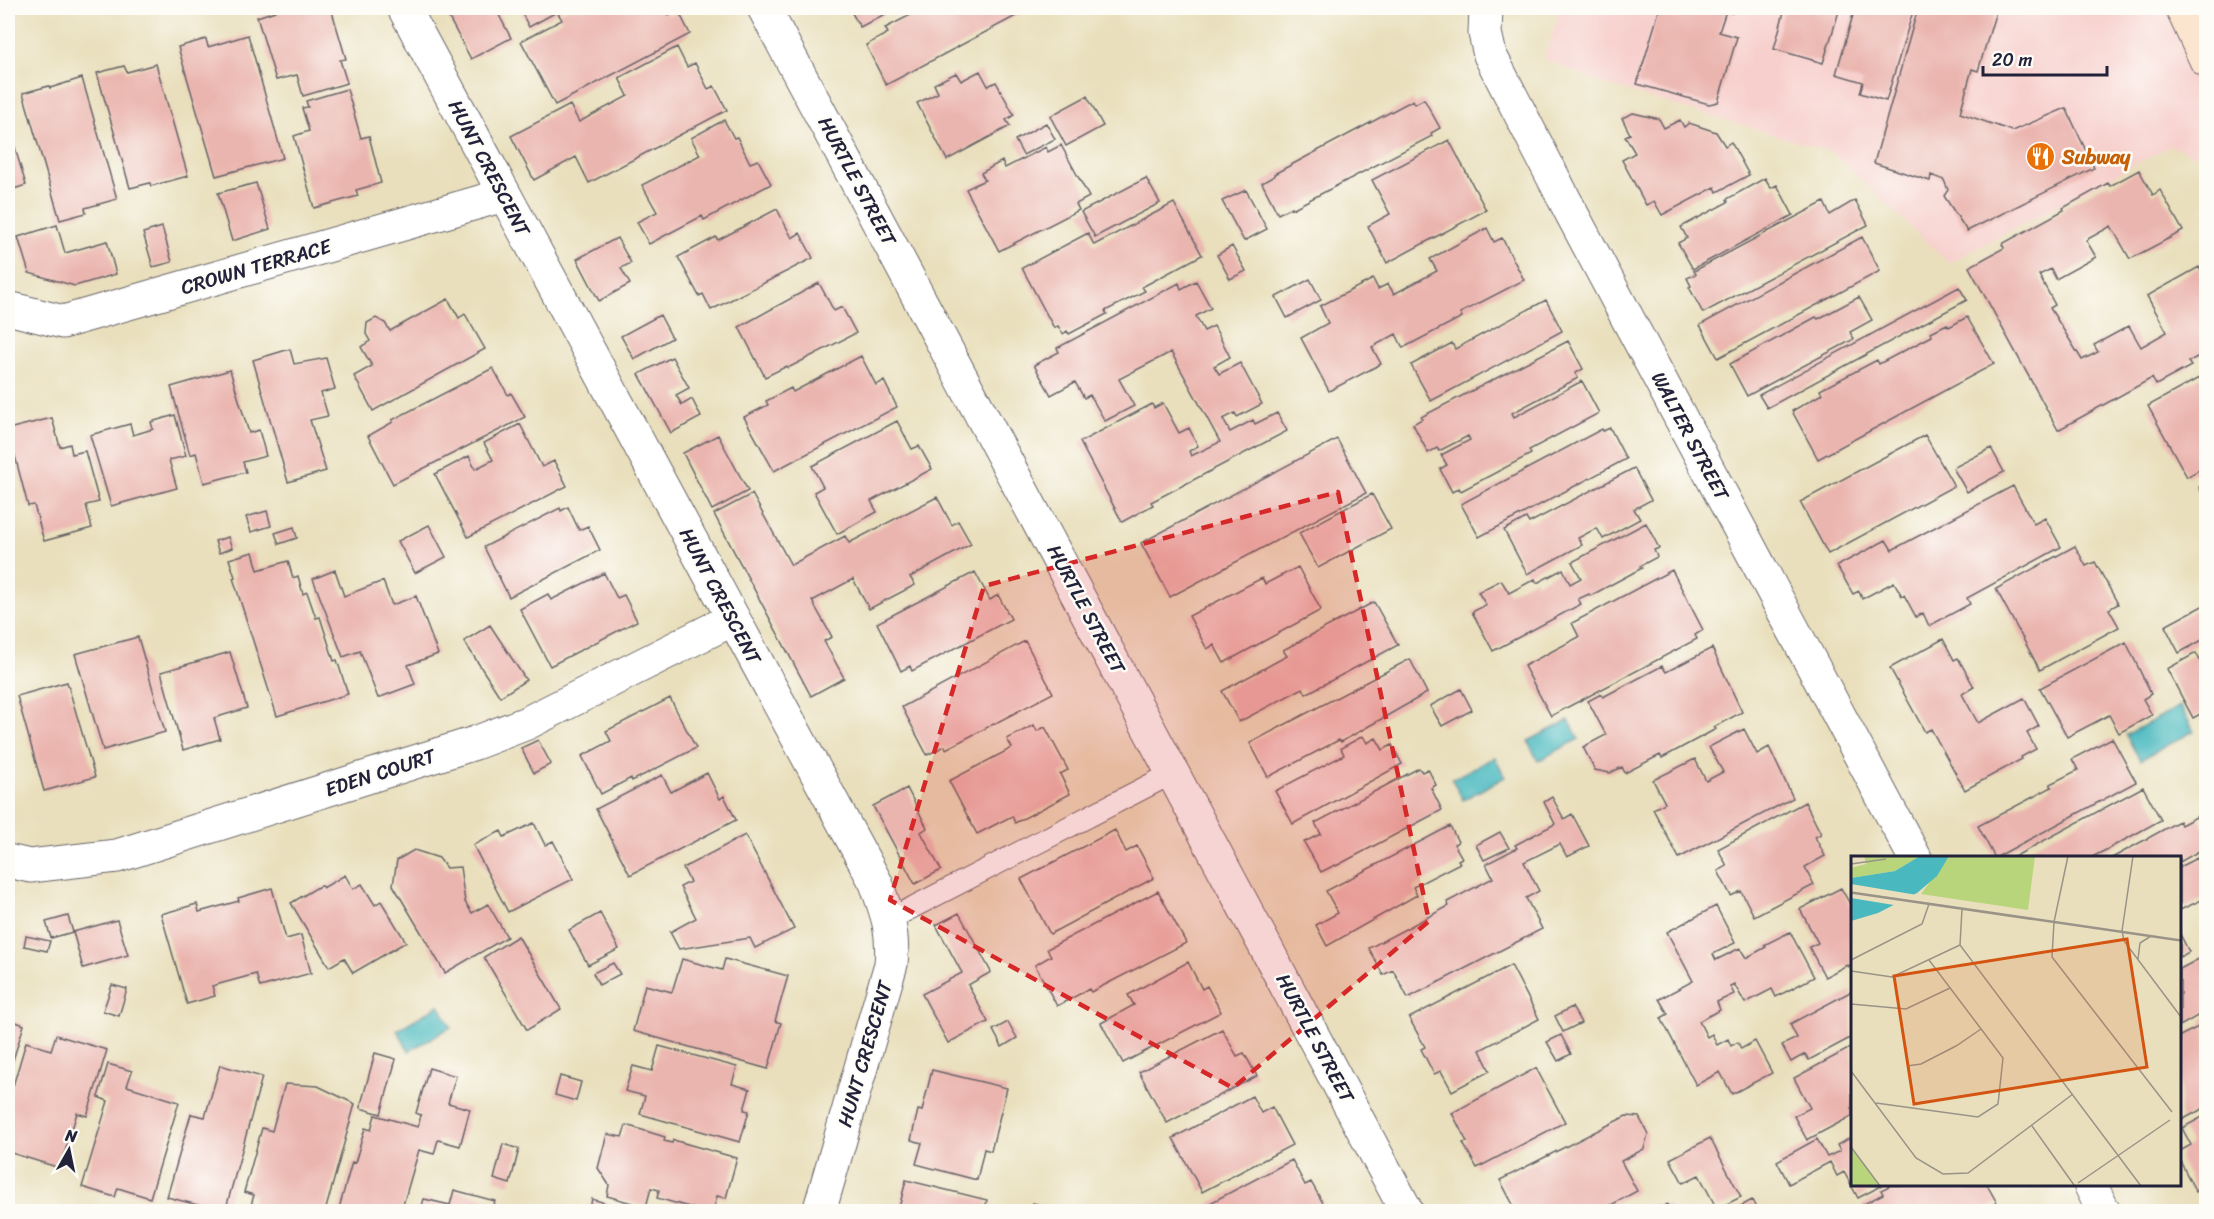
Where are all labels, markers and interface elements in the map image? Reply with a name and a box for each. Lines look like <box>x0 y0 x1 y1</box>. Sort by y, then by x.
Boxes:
scale bar <box>1983 39 2108 77</box>
text: 20 m <box>1992 44 2032 76</box>
street label: HUNT CRESCENT <box>438 93 540 244</box>
street label: HURTLE STREET <box>808 110 907 253</box>
place label: Subway <box>2061 140 2131 175</box>
restaurant icon: Subway <box>2025 141 2057 173</box>
street label: CROWN TERRACE <box>177 228 337 305</box>
street label: WALTER STREET <box>1641 365 1739 508</box>
street label: HUNT CRESCENT <box>669 521 771 672</box>
street label: HURTLE STREET <box>1037 538 1136 681</box>
street label: EDEN COURT <box>320 738 441 807</box>
inset map <box>1851 856 2181 1186</box>
street label: HURTLE STREET <box>1266 967 1365 1110</box>
street label: HUNT CRESCENT <box>827 976 903 1131</box>
north arrow <box>39 1120 99 1180</box>
text: N <box>63 1120 80 1151</box>

